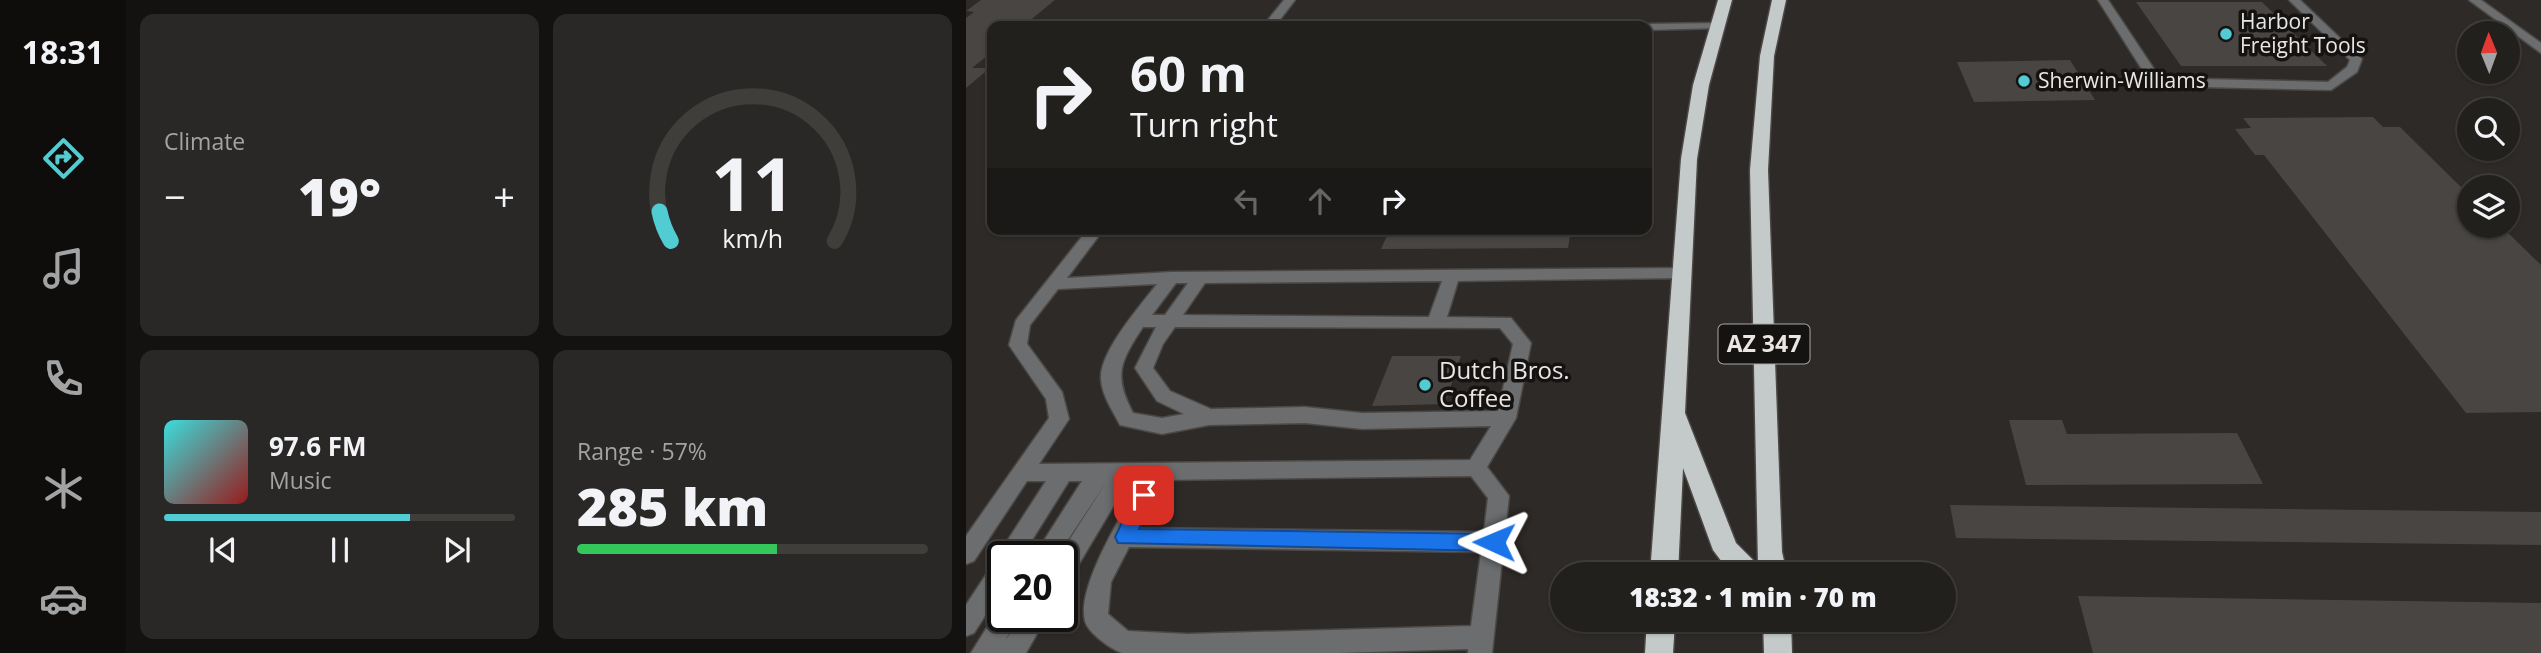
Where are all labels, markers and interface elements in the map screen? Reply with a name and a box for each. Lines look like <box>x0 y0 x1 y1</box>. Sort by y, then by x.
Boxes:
place label: Harbor Freight Tools <box>2240 7 2366 59</box>
north arrow <box>2457 21 2520 84</box>
map controls <box>2457 21 2520 238</box>
marker: Harbor Freight Tools <box>2218 26 2234 42</box>
text: 18:31 <box>22 30 104 73</box>
text: 60 m <box>1130 40 1247 106</box>
icon: right <box>1015 49 1106 140</box>
place label: Sherwin-Williams <box>2038 66 2206 94</box>
marker: Sherwin-Williams <box>2016 73 2032 89</box>
button: search <box>2457 98 2520 161</box>
text: Turn right <box>1130 103 1278 146</box>
text: Climate <box>164 125 245 157</box>
text: 11 <box>711 133 794 232</box>
icon: directions <box>39 134 88 183</box>
text: 19° <box>298 160 381 231</box>
text: − <box>164 170 186 222</box>
text: + <box>493 170 515 222</box>
button: layers <box>2457 175 2520 238</box>
icon: left <box>1228 182 1266 220</box>
icon: ahead <box>1301 182 1339 220</box>
icon: right <box>1374 182 1412 220</box>
text: km/h <box>722 221 783 255</box>
icon: music <box>39 244 88 293</box>
road number: AZ 347 <box>1718 324 1810 364</box>
place label: Dutch Bros. Coffee <box>1439 353 1570 414</box>
icon: phone <box>39 354 88 403</box>
marker: Dutch Bros. Coffee <box>1417 377 1433 393</box>
text: 97.6 FM <box>269 428 367 464</box>
text: Range · 57% <box>577 435 707 467</box>
icon: climate <box>39 464 88 513</box>
text: Music <box>269 464 332 496</box>
pin <box>1114 465 1174 525</box>
text: 285 km <box>577 470 768 541</box>
icon: arrive <box>1125 476 1163 514</box>
position arrow <box>1457 505 1531 579</box>
icon: previous <box>204 531 242 569</box>
icon: pause <box>321 531 359 569</box>
icon: next <box>438 531 476 569</box>
speed limit sign: 20 <box>987 541 1078 632</box>
icon: car <box>39 574 88 623</box>
text: 18:32 · 1 min · 70 m <box>1629 579 1877 615</box>

